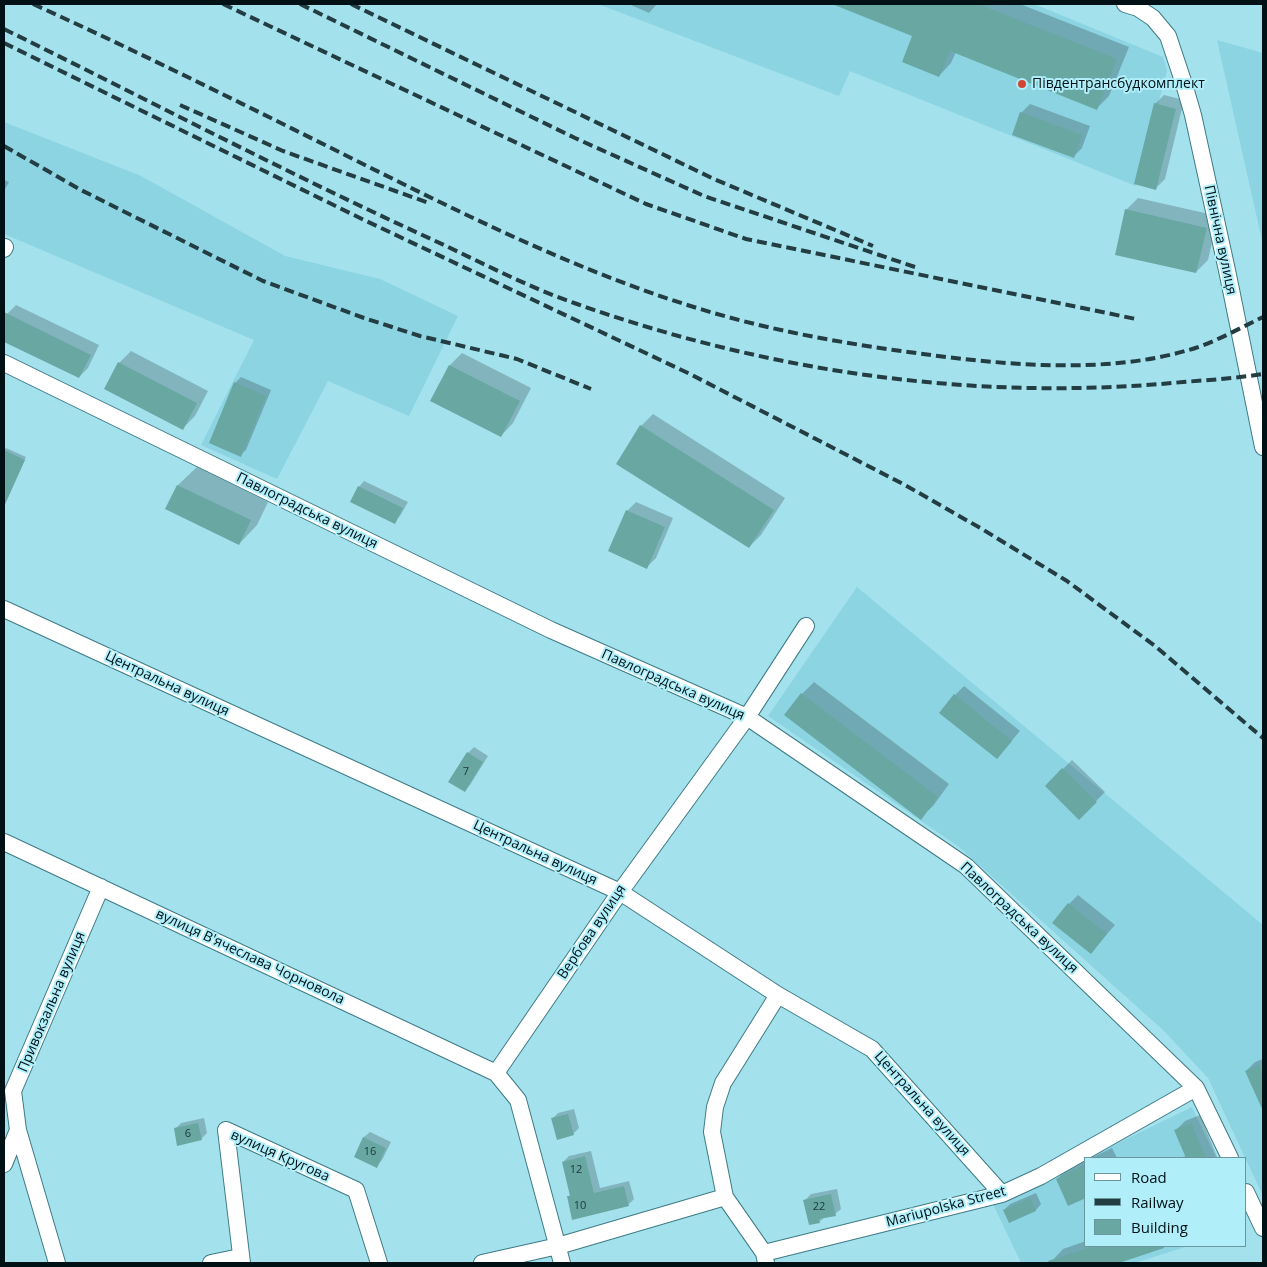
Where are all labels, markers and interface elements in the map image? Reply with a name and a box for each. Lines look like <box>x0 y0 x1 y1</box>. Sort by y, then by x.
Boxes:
place label: Південтрансбудкомплект <box>1032 76 1205 92</box>
marker: Південтрансбудкомплект <box>1016 78 1028 90</box>
street label: Північна вулиця <box>1200 184 1240 296</box>
street label: Павлоградська вулиця <box>234 469 380 553</box>
street label: Павлоградська вулиця <box>599 646 747 724</box>
street label: Центральна вулиця <box>102 648 232 720</box>
house number: 7 <box>463 765 469 779</box>
street label: Центральна вулиця <box>470 817 600 889</box>
street label: Павлоградська вулиця <box>957 859 1081 977</box>
street label: Вербова вулиця <box>554 882 630 982</box>
street label: вулиця В'ячеслава Чорновола <box>153 906 347 1008</box>
street label: Привокзальна вулиця <box>15 929 89 1075</box>
street label: Центральна вулиця <box>871 1048 973 1160</box>
house number: 6 <box>185 1127 191 1141</box>
street label: вулиця Кругова <box>228 1127 332 1185</box>
house number: 16 <box>364 1145 376 1159</box>
legend <box>1084 1157 1247 1247</box>
house number: 12 <box>570 1163 582 1177</box>
text: Road <box>1131 1167 1167 1187</box>
street label: Mariupolska Street <box>884 1183 1008 1231</box>
text: Railway <box>1131 1192 1184 1212</box>
house number: 10 <box>574 1199 586 1213</box>
house number: 22 <box>813 1200 825 1214</box>
text: Building <box>1131 1217 1188 1237</box>

